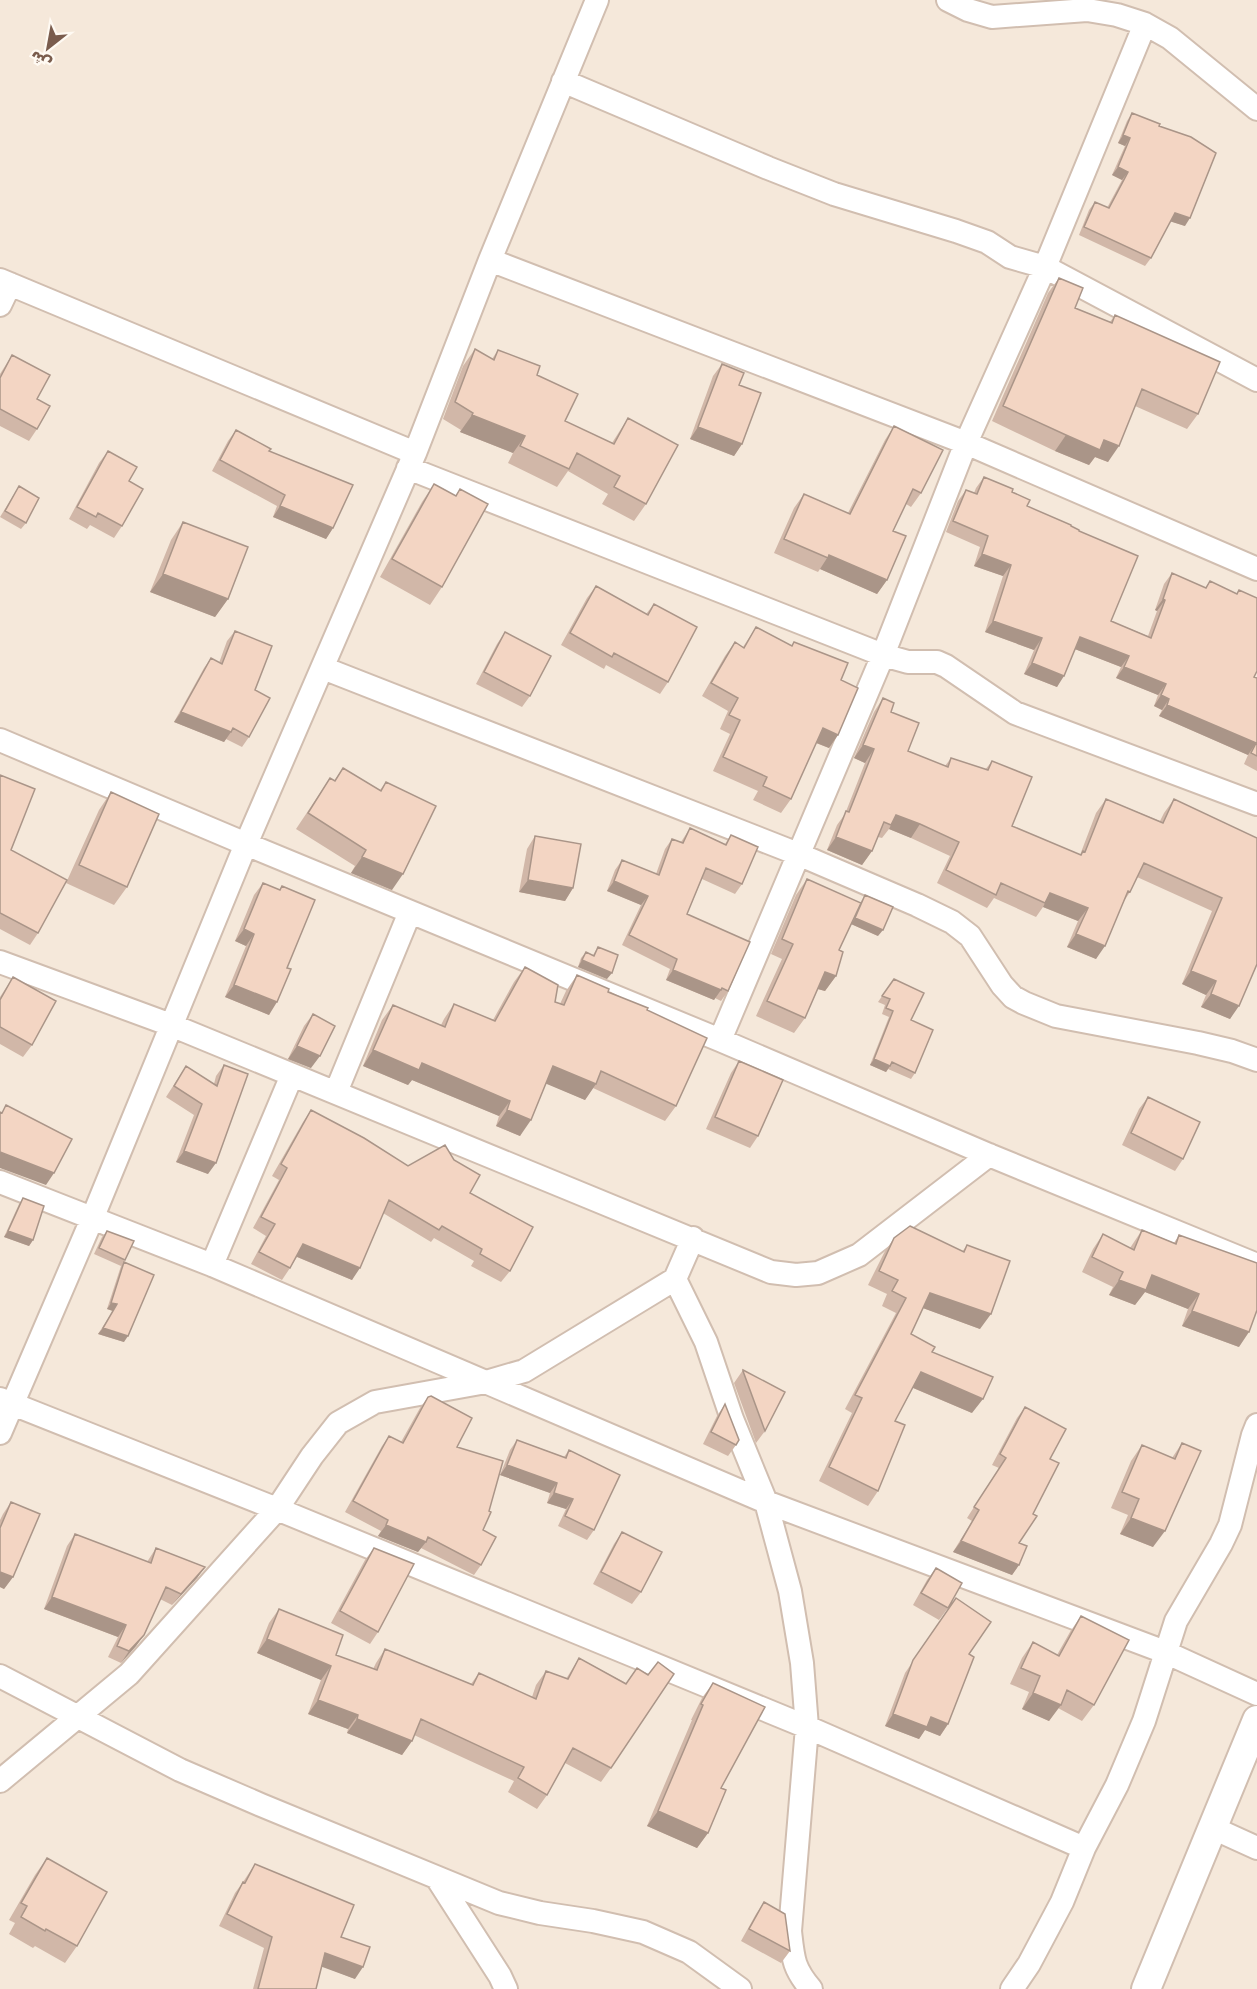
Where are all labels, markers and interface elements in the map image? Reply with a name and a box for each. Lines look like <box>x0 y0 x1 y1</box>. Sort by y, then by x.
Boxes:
north arrow <box>18 18 78 78</box>
text: ش <box>26 47 55 74</box>

